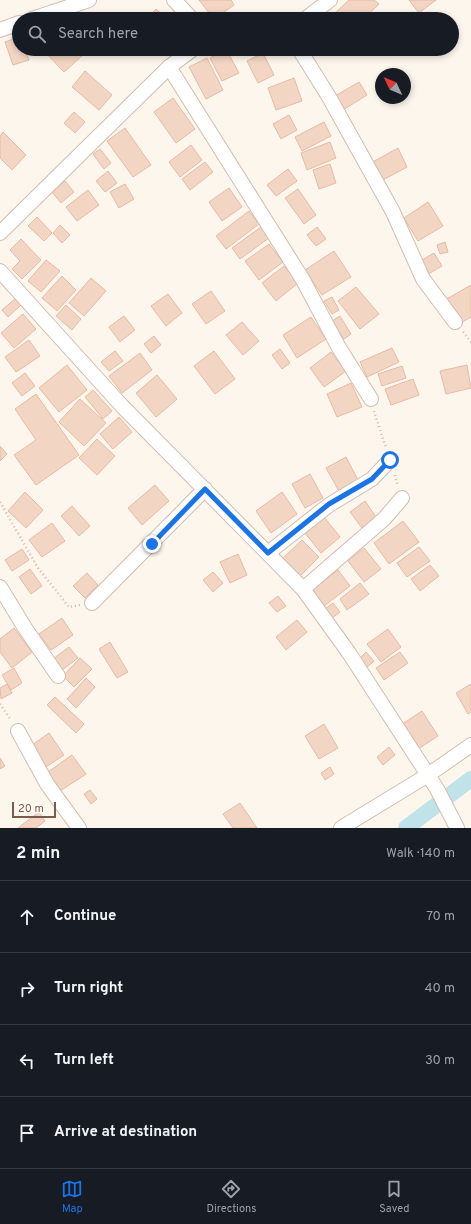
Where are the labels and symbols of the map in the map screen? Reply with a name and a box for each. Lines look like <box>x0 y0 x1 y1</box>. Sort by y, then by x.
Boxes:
north arrow <box>375 68 411 104</box>
route start <box>381 451 399 469</box>
route end <box>143 535 161 553</box>
scale bar <box>12 800 56 819</box>

